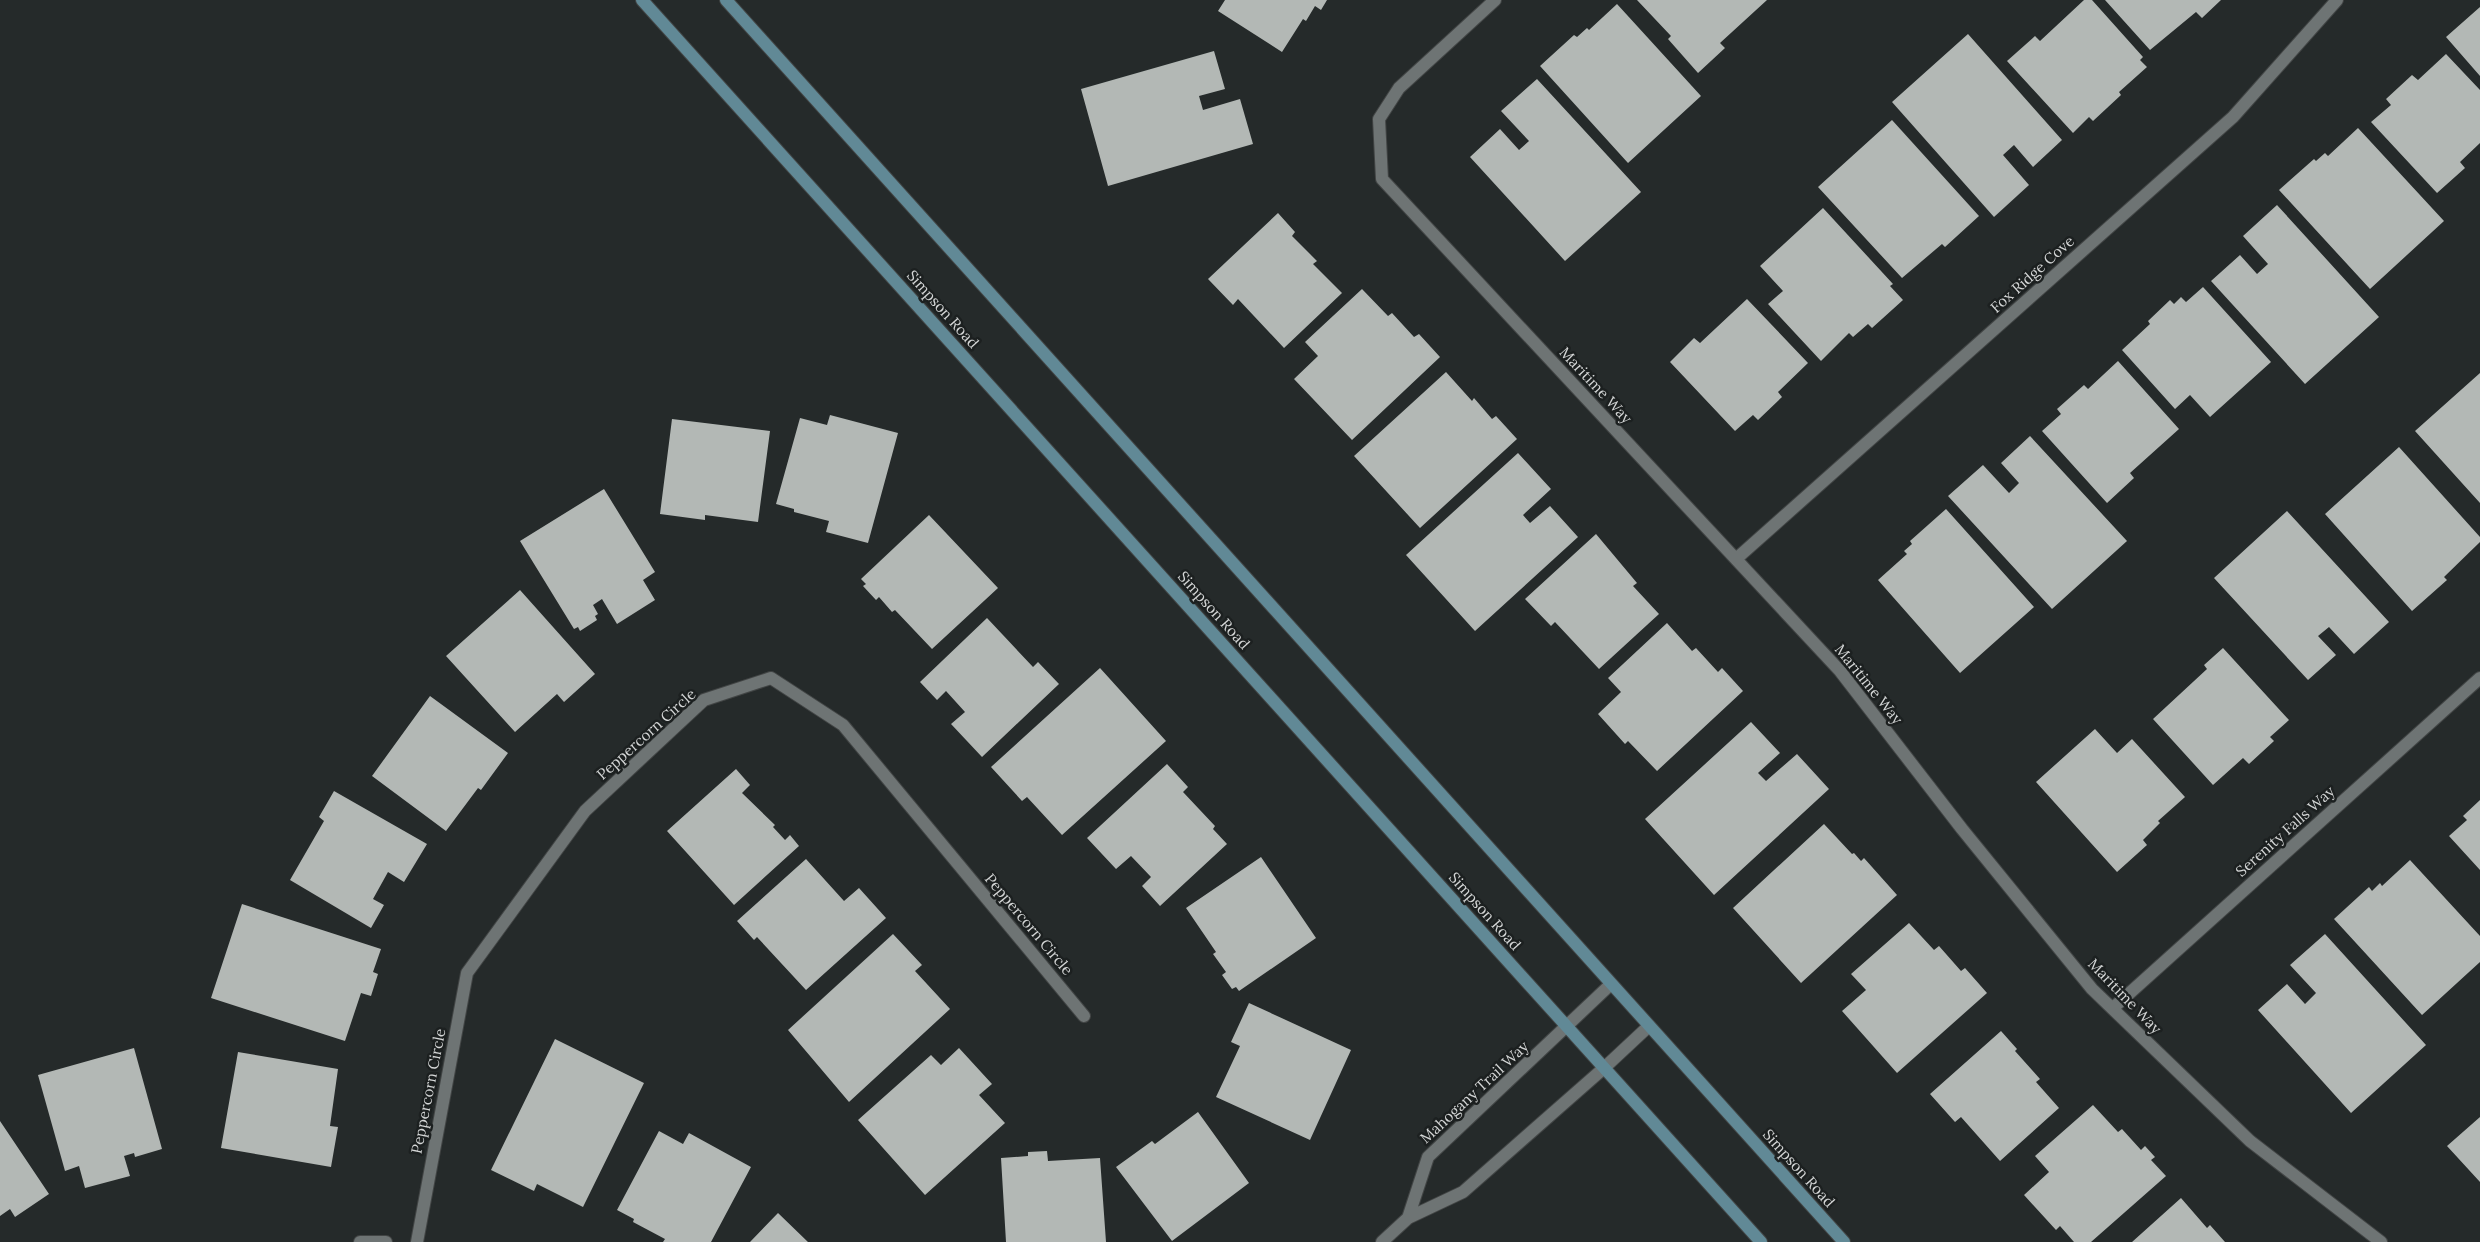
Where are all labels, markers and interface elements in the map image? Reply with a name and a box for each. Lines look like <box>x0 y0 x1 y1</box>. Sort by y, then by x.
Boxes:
street label: Fox Ridge Cove <box>1986 231 2078 317</box>
street label: Simpson Road <box>903 266 983 352</box>
street label: Maritime Way <box>1556 343 1636 427</box>
street label: Simpson Road <box>1174 567 1254 653</box>
street label: Maritime Way <box>1831 640 1907 728</box>
street label: Peppercorn Circle <box>592 684 700 784</box>
street label: Serenity Falls Way <box>2232 782 2338 880</box>
street label: Simpson Road <box>1445 868 1525 954</box>
street label: Peppercorn Circle <box>981 869 1077 979</box>
street label: Maritime Way <box>2084 954 2166 1038</box>
street label: Peppercorn Circle <box>407 1027 449 1155</box>
street label: Mahogany Trail Way <box>1416 1037 1532 1147</box>
street label: Simpson Road <box>1759 1125 1839 1211</box>

